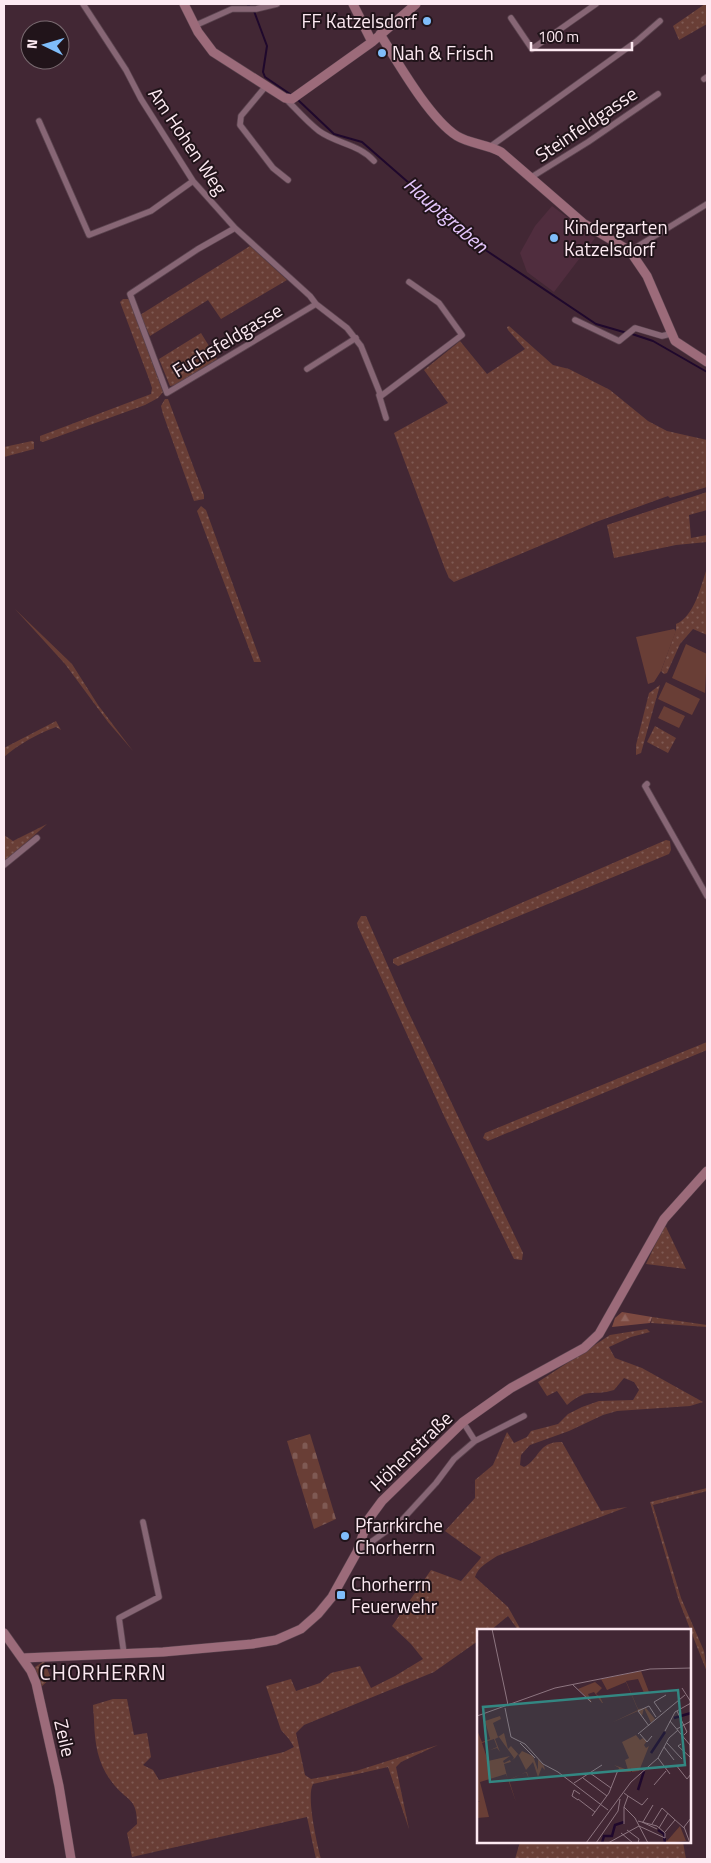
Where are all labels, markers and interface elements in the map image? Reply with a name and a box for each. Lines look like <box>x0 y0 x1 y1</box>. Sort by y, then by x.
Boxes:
place label: FF Katzelsdorf <box>301 6 418 35</box>
marker: FF Katzelsdorf <box>421 15 433 27</box>
north arrow <box>20 20 70 70</box>
scale bar <box>531 20 632 52</box>
text: 100 m <box>538 25 579 48</box>
text: N <box>21 38 42 50</box>
place label: Nah & Frisch <box>392 38 494 67</box>
marker: Nah & Frisch <box>376 47 388 59</box>
street label: Steinfeldgasse <box>529 79 643 168</box>
street label: Am Hohen Weg <box>142 81 235 200</box>
water label: Hauptgraben <box>397 169 496 261</box>
place label: Kindergarten Katzelsdorf <box>564 212 668 263</box>
marker: Kindergarten Katzelsdorf <box>548 232 560 244</box>
street label: Fuchsfeldgasse <box>166 295 287 384</box>
street label: Höhenstraße <box>363 1404 458 1497</box>
place label: Pfarrkirche Chorherrn <box>355 1510 443 1561</box>
marker: Pfarrkirche Chorherrn <box>339 1530 351 1542</box>
place label: Chorherrn Feuerwehr <box>351 1569 438 1620</box>
marker: Chorherrn Feuerwehr <box>335 1589 347 1601</box>
inset map <box>477 1629 691 1843</box>
district label: CHORHERRN <box>39 1656 167 1688</box>
street label: Zeile <box>47 1716 84 1760</box>

